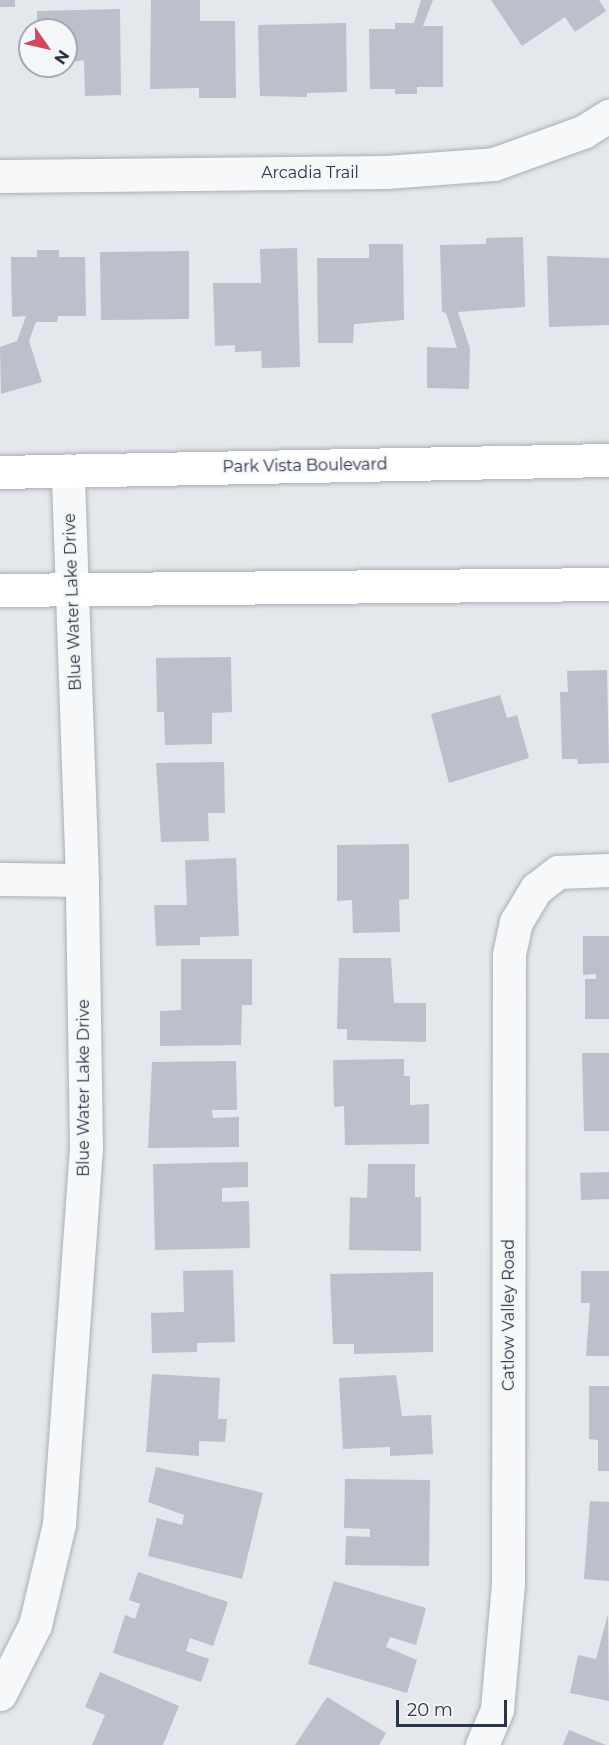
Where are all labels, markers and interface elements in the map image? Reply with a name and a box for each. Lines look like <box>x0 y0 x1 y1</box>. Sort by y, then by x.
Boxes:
north arrow <box>18 18 78 78</box>
text: N <box>50 47 73 68</box>
street label: Arcadia Trail <box>261 163 359 183</box>
street label: Park Vista Boulevard <box>222 455 388 477</box>
street label: Blue Water Lake Drive <box>60 513 86 691</box>
street label: Blue Water Lake Drive <box>74 999 94 1177</box>
street label: Catlow Valley Road <box>499 1239 519 1391</box>
scale bar <box>399 1688 510 1726</box>
text: 20 m <box>407 1699 453 1721</box>

